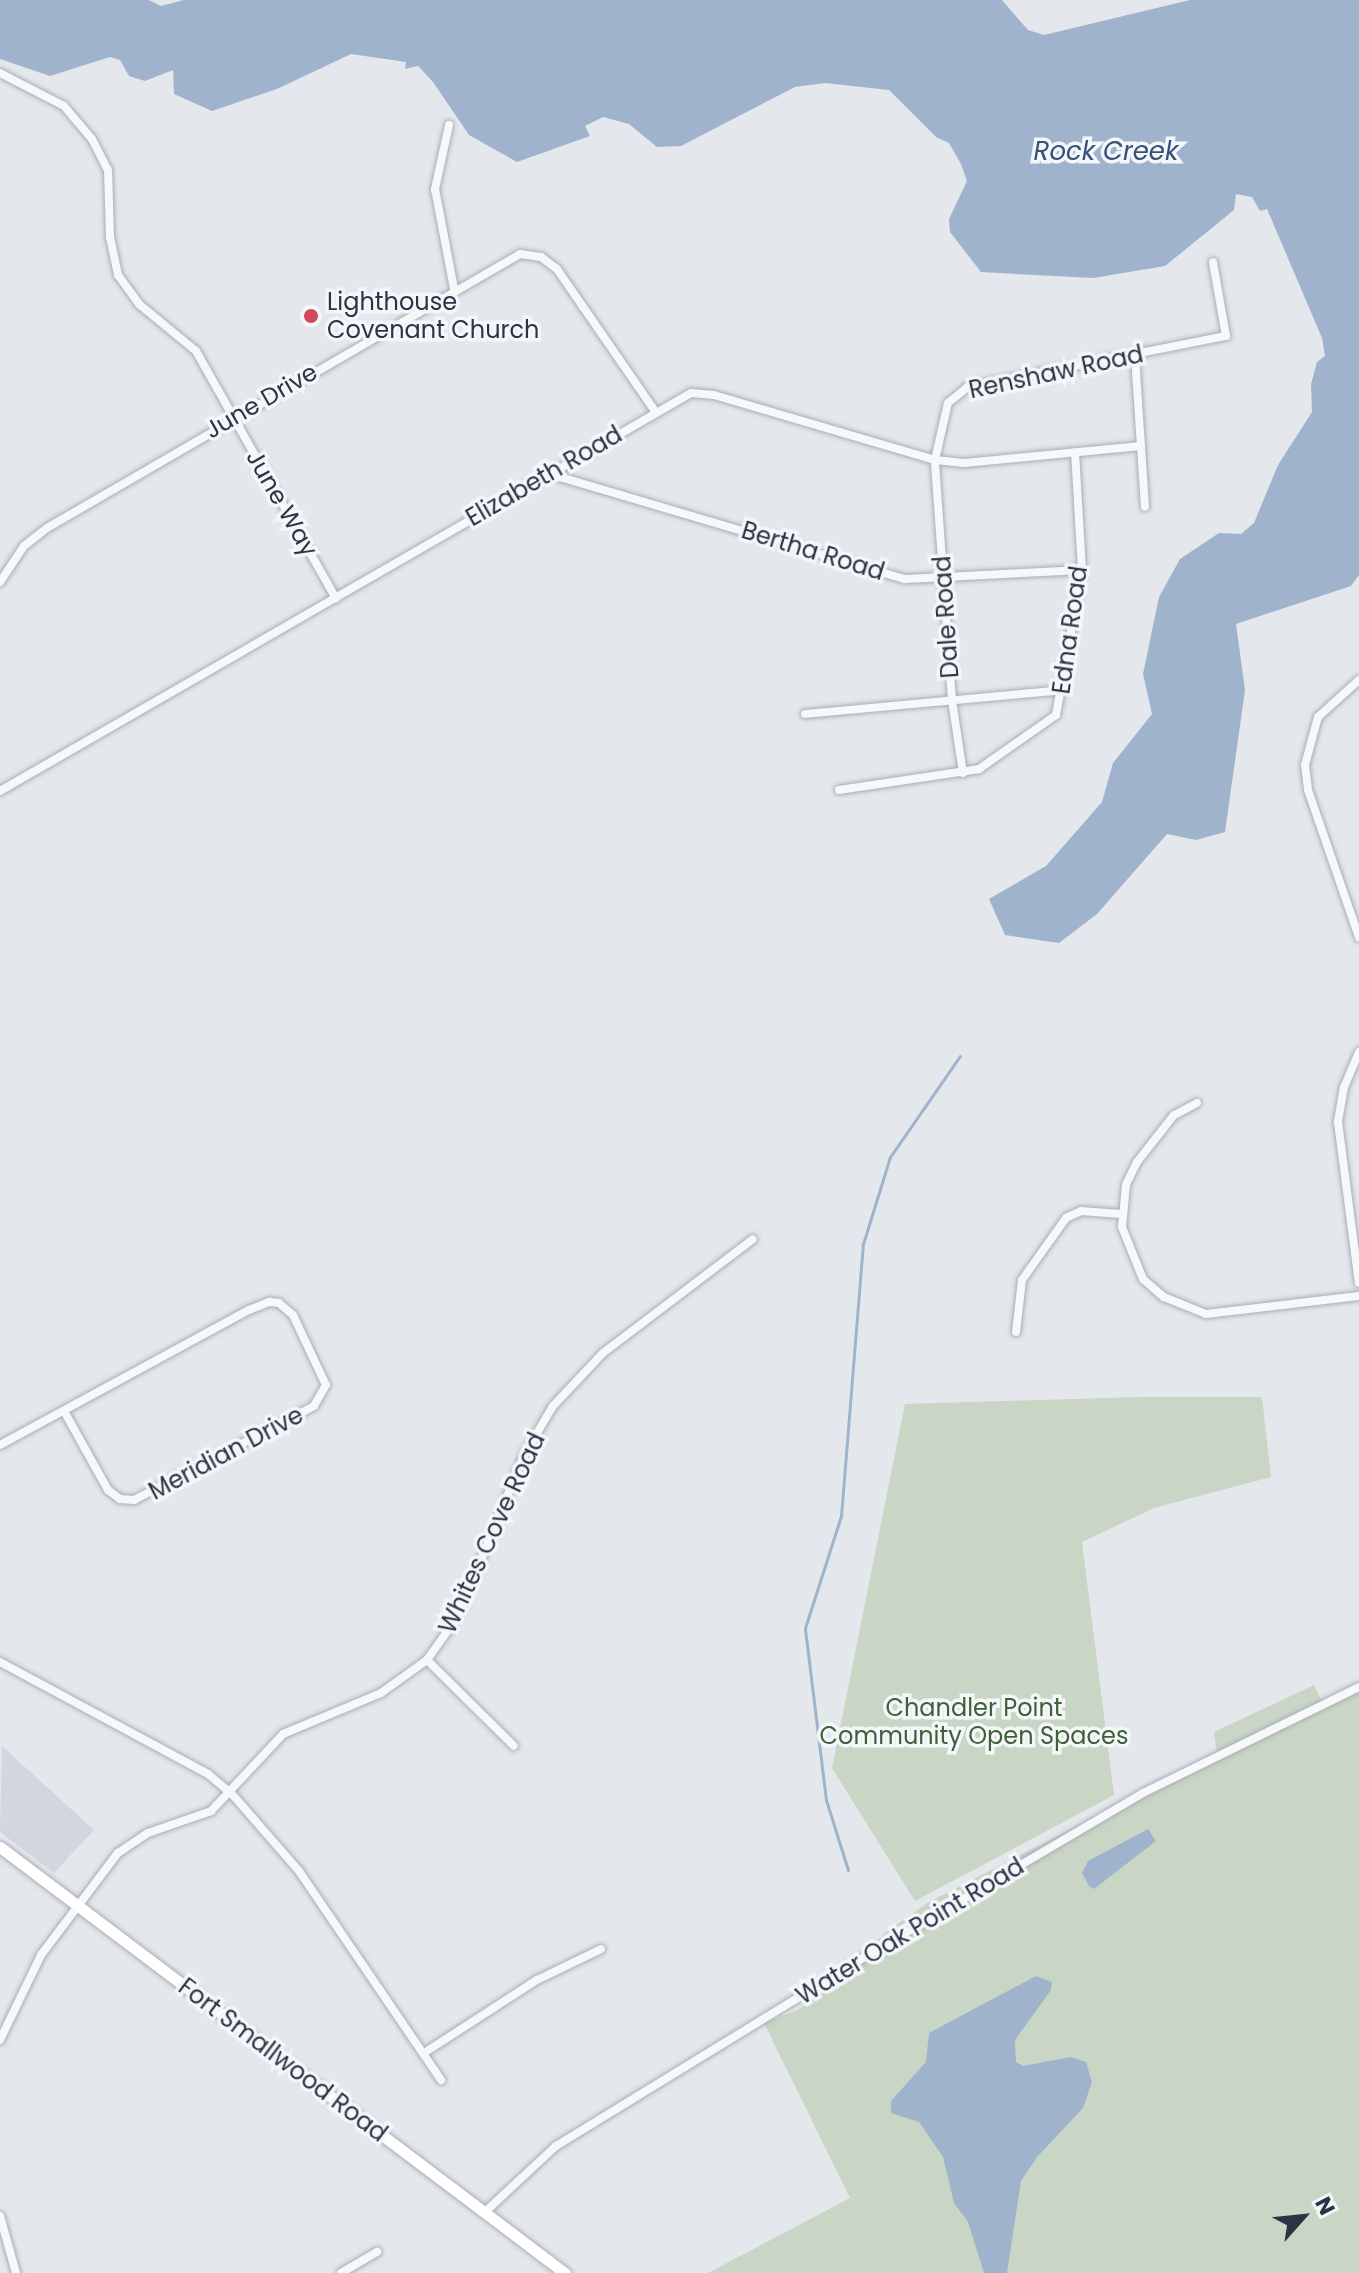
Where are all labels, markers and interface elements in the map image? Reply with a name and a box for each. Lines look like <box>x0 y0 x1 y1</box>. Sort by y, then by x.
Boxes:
water label: Rock Creek <box>1034 136 1178 168</box>
place label: Lighthouse Covenant Church <box>327 288 539 344</box>
marker: Lighthouse Covenant Church <box>302 307 320 325</box>
street label: Renshaw Road <box>966 339 1146 405</box>
street label: June Drive <box>200 357 322 445</box>
street label: Elizabeth Road <box>461 420 627 532</box>
street label: June Way <box>240 445 324 561</box>
street label: Bertha Road <box>738 516 888 586</box>
street label: Dale Road <box>927 555 965 679</box>
street label: Edna Road <box>1047 564 1093 696</box>
street label: Meridian Drive <box>144 1400 308 1506</box>
street label: Whites Cove Road <box>433 1428 551 1638</box>
park label: Chandler Point Community Open Spaces <box>820 1694 1128 1750</box>
street label: Water Oak Point Road <box>791 1852 1029 2010</box>
street label: Fort Smallwood Road <box>173 1972 393 2148</box>
north arrow <box>1263 2177 1343 2257</box>
text: N <box>1307 2191 1342 2220</box>

